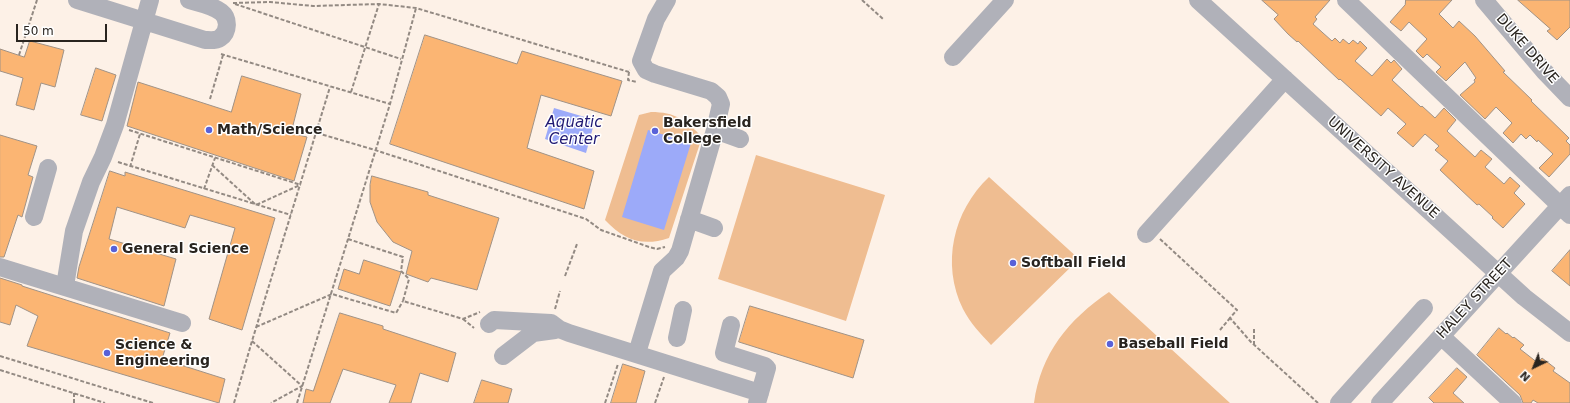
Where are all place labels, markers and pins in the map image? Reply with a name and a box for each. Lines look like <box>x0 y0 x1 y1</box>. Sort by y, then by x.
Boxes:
place label: Bakersfield College <box>663 115 751 148</box>
place label: Math/Science <box>217 122 323 138</box>
marker: Math/Science <box>204 125 214 135</box>
marker: Bakersfield College <box>650 126 660 136</box>
place label: General Science <box>122 241 249 257</box>
marker: General Science <box>109 244 119 254</box>
place label: Softball Field <box>1021 255 1126 271</box>
marker: Softball Field <box>1008 258 1018 268</box>
place label: Baseball Field <box>1118 336 1229 352</box>
place label: Science & Engineering <box>115 337 210 370</box>
marker: Baseball Field <box>1105 339 1115 349</box>
marker: Science & Engineering <box>102 348 112 358</box>

